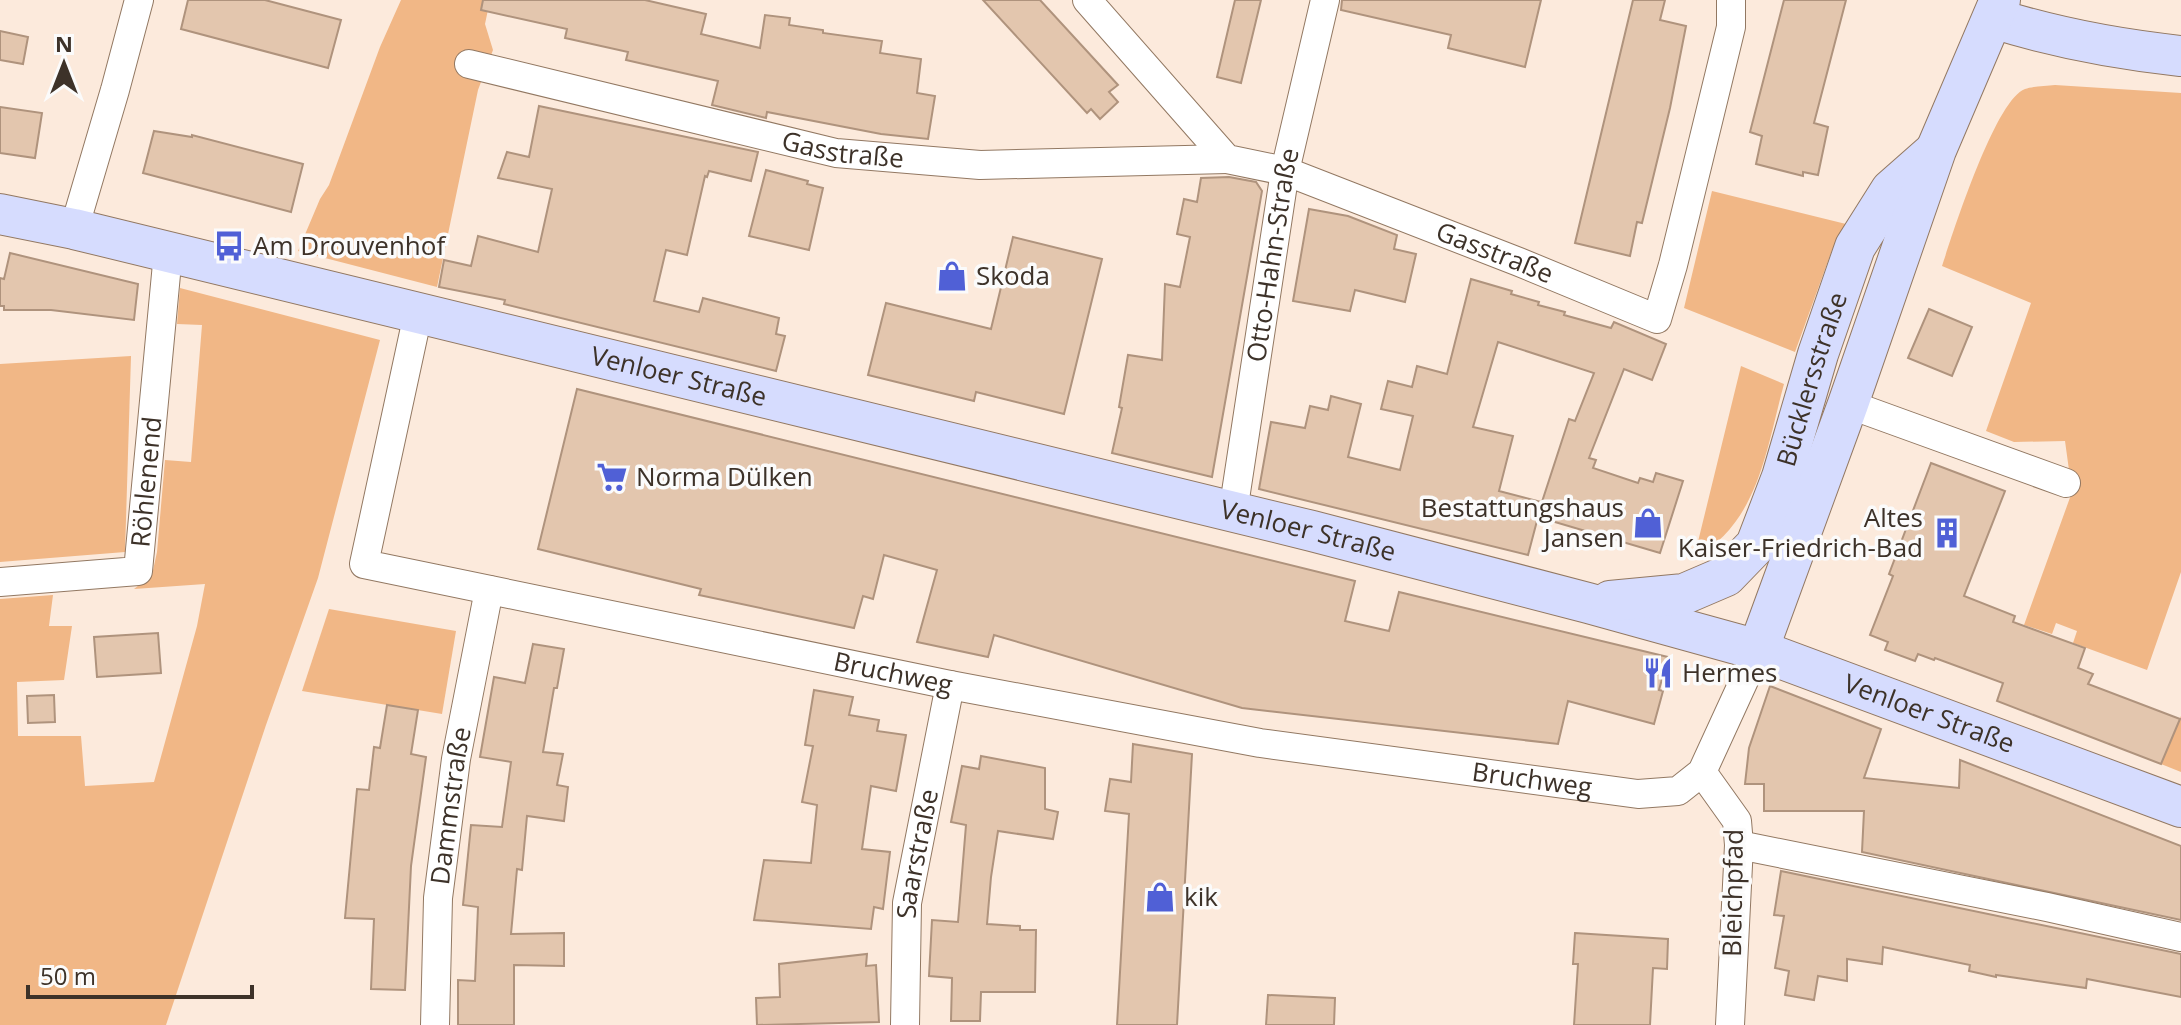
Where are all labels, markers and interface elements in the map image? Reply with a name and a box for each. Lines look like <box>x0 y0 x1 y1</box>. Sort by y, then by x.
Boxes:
north arrow <box>24 24 104 104</box>
text: N <box>55 28 73 58</box>
street label: Gasstraße <box>778 122 905 176</box>
street label: Otto-Hahn-Straße <box>1237 144 1307 364</box>
street label: Gasstraße <box>1431 212 1559 291</box>
place label: Am Drouvenhof <box>253 227 446 263</box>
bus stop icon: Am Drouvenhof <box>212 229 246 263</box>
place label: Skoda <box>976 257 1050 293</box>
shop icon: Skoda <box>935 259 969 293</box>
street label: Bücklersstraße <box>1767 287 1855 471</box>
street label: Venloer Straße <box>587 337 771 414</box>
street label: Röhlenend <box>121 415 170 549</box>
place label: Norma Dülken <box>636 458 813 494</box>
supermarket icon: Norma Dülken <box>595 460 629 494</box>
place label: Bestattungshaus Jansen <box>1421 489 1624 555</box>
street label: Venloer Straße <box>1217 490 1400 569</box>
place label: Altes Kaiser-Friedrich-Bad <box>1678 499 1923 565</box>
shop icon: Bestattungshaus Jansen <box>1631 506 1665 540</box>
building icon: Altes Kaiser-Friedrich-Bad <box>1930 516 1964 550</box>
street label: Bruchweg <box>831 642 956 702</box>
place label: Hermes <box>1682 654 1777 690</box>
restaurant icon: Hermes <box>1641 656 1675 690</box>
street label: Venloer Straße <box>1839 664 2020 761</box>
street label: Dammstraße <box>421 724 479 887</box>
street label: Bruchweg <box>1470 753 1594 805</box>
street label: Saarstraße <box>888 786 946 919</box>
street label: Bleichpfad <box>1713 829 1751 957</box>
place label: kik <box>1184 878 1218 914</box>
shop icon: kik <box>1143 880 1177 914</box>
scale bar <box>28 949 252 999</box>
text: 50 m <box>40 959 96 992</box>

